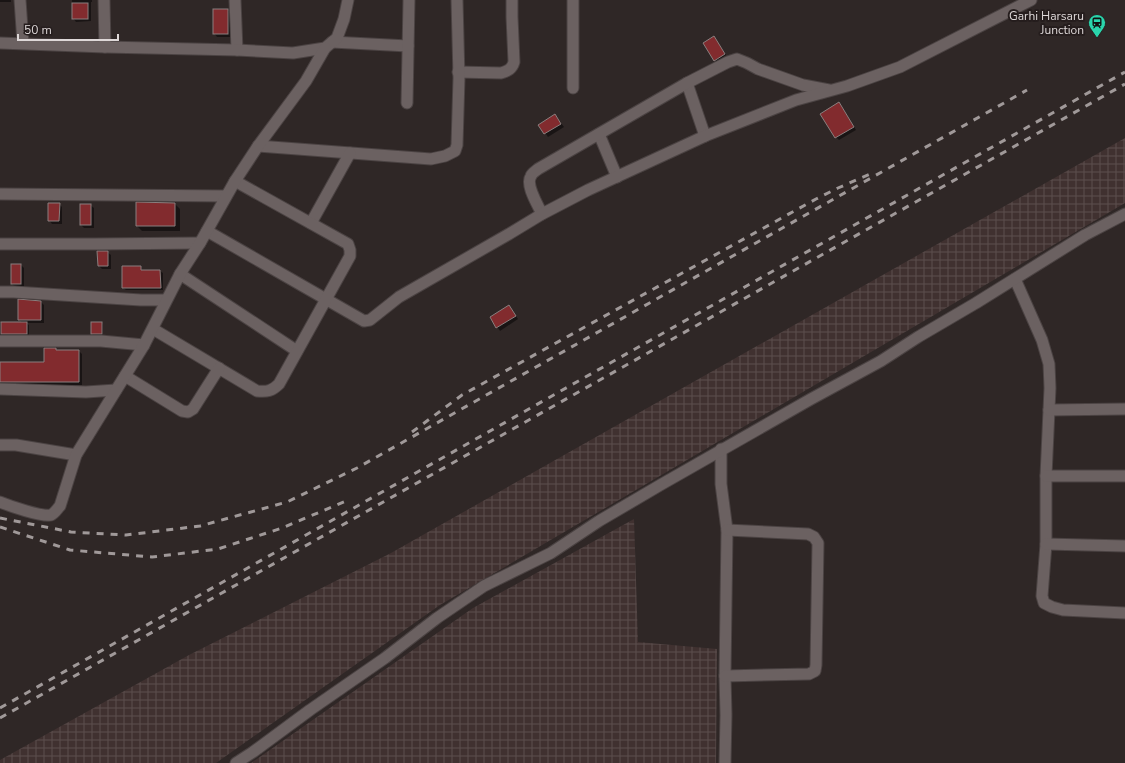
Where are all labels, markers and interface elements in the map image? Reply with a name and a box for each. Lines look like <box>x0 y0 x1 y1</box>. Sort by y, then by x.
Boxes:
place label: Garhi Harsaru Junction <box>1009 8 1084 38</box>
station icon: Garhi Harsaru Junction <box>1087 13 1107 38</box>
scale bar <box>18 16 118 42</box>
text: 50 m <box>24 22 52 38</box>

